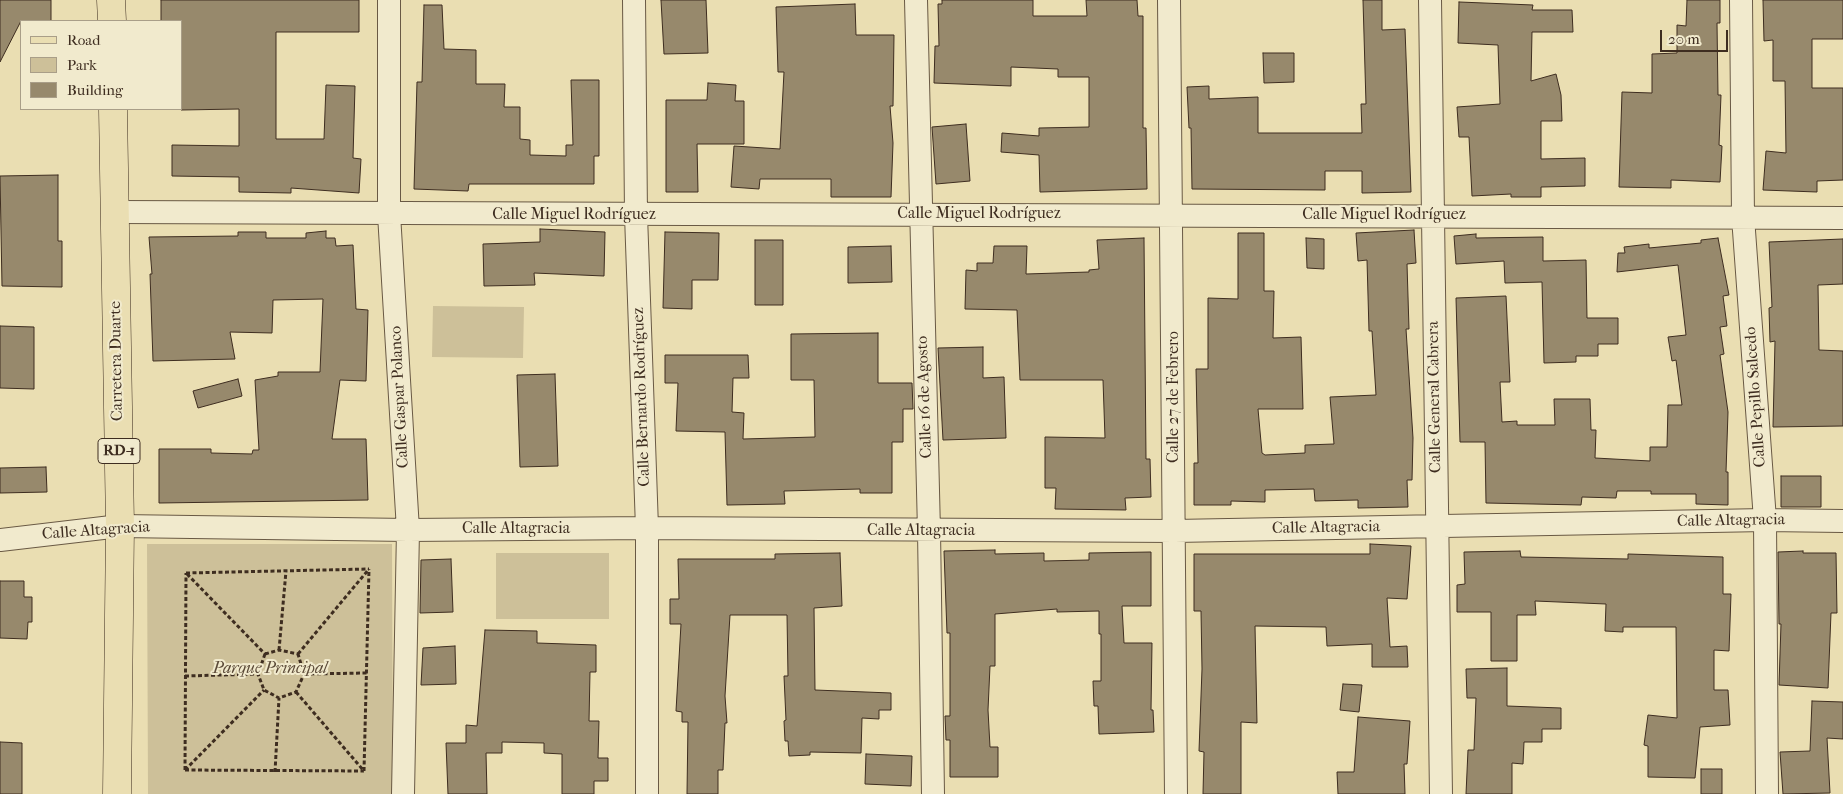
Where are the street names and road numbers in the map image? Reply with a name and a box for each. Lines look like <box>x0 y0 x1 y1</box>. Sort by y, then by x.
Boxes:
street label: Calle Miguel Rodríguez <box>897 204 1061 224</box>
street label: Calle Miguel Rodríguez <box>492 205 656 225</box>
street label: Calle Miguel Rodríguez <box>1302 205 1466 225</box>
street label: Carretera Duarte <box>106 301 128 421</box>
street label: Calle Bernardo Rodríguez <box>629 307 655 487</box>
street label: Calle General Cabrera <box>1424 321 1446 473</box>
street label: Calle Gaspar Polanco <box>387 325 413 469</box>
street label: Calle Pepillo Salcedo <box>1742 326 1770 468</box>
street label: Calle 27 de Febrero <box>1164 331 1184 463</box>
street label: Calle 16 de Agosto <box>913 335 937 459</box>
road number: RD-1 <box>98 438 140 464</box>
street label: Calle Altagracia <box>1677 510 1785 532</box>
street label: Calle Altagracia <box>1272 517 1380 539</box>
street label: Calle Altagracia <box>41 518 151 544</box>
street label: Calle Altagracia <box>462 519 570 539</box>
street label: Calle Altagracia <box>867 521 975 541</box>

